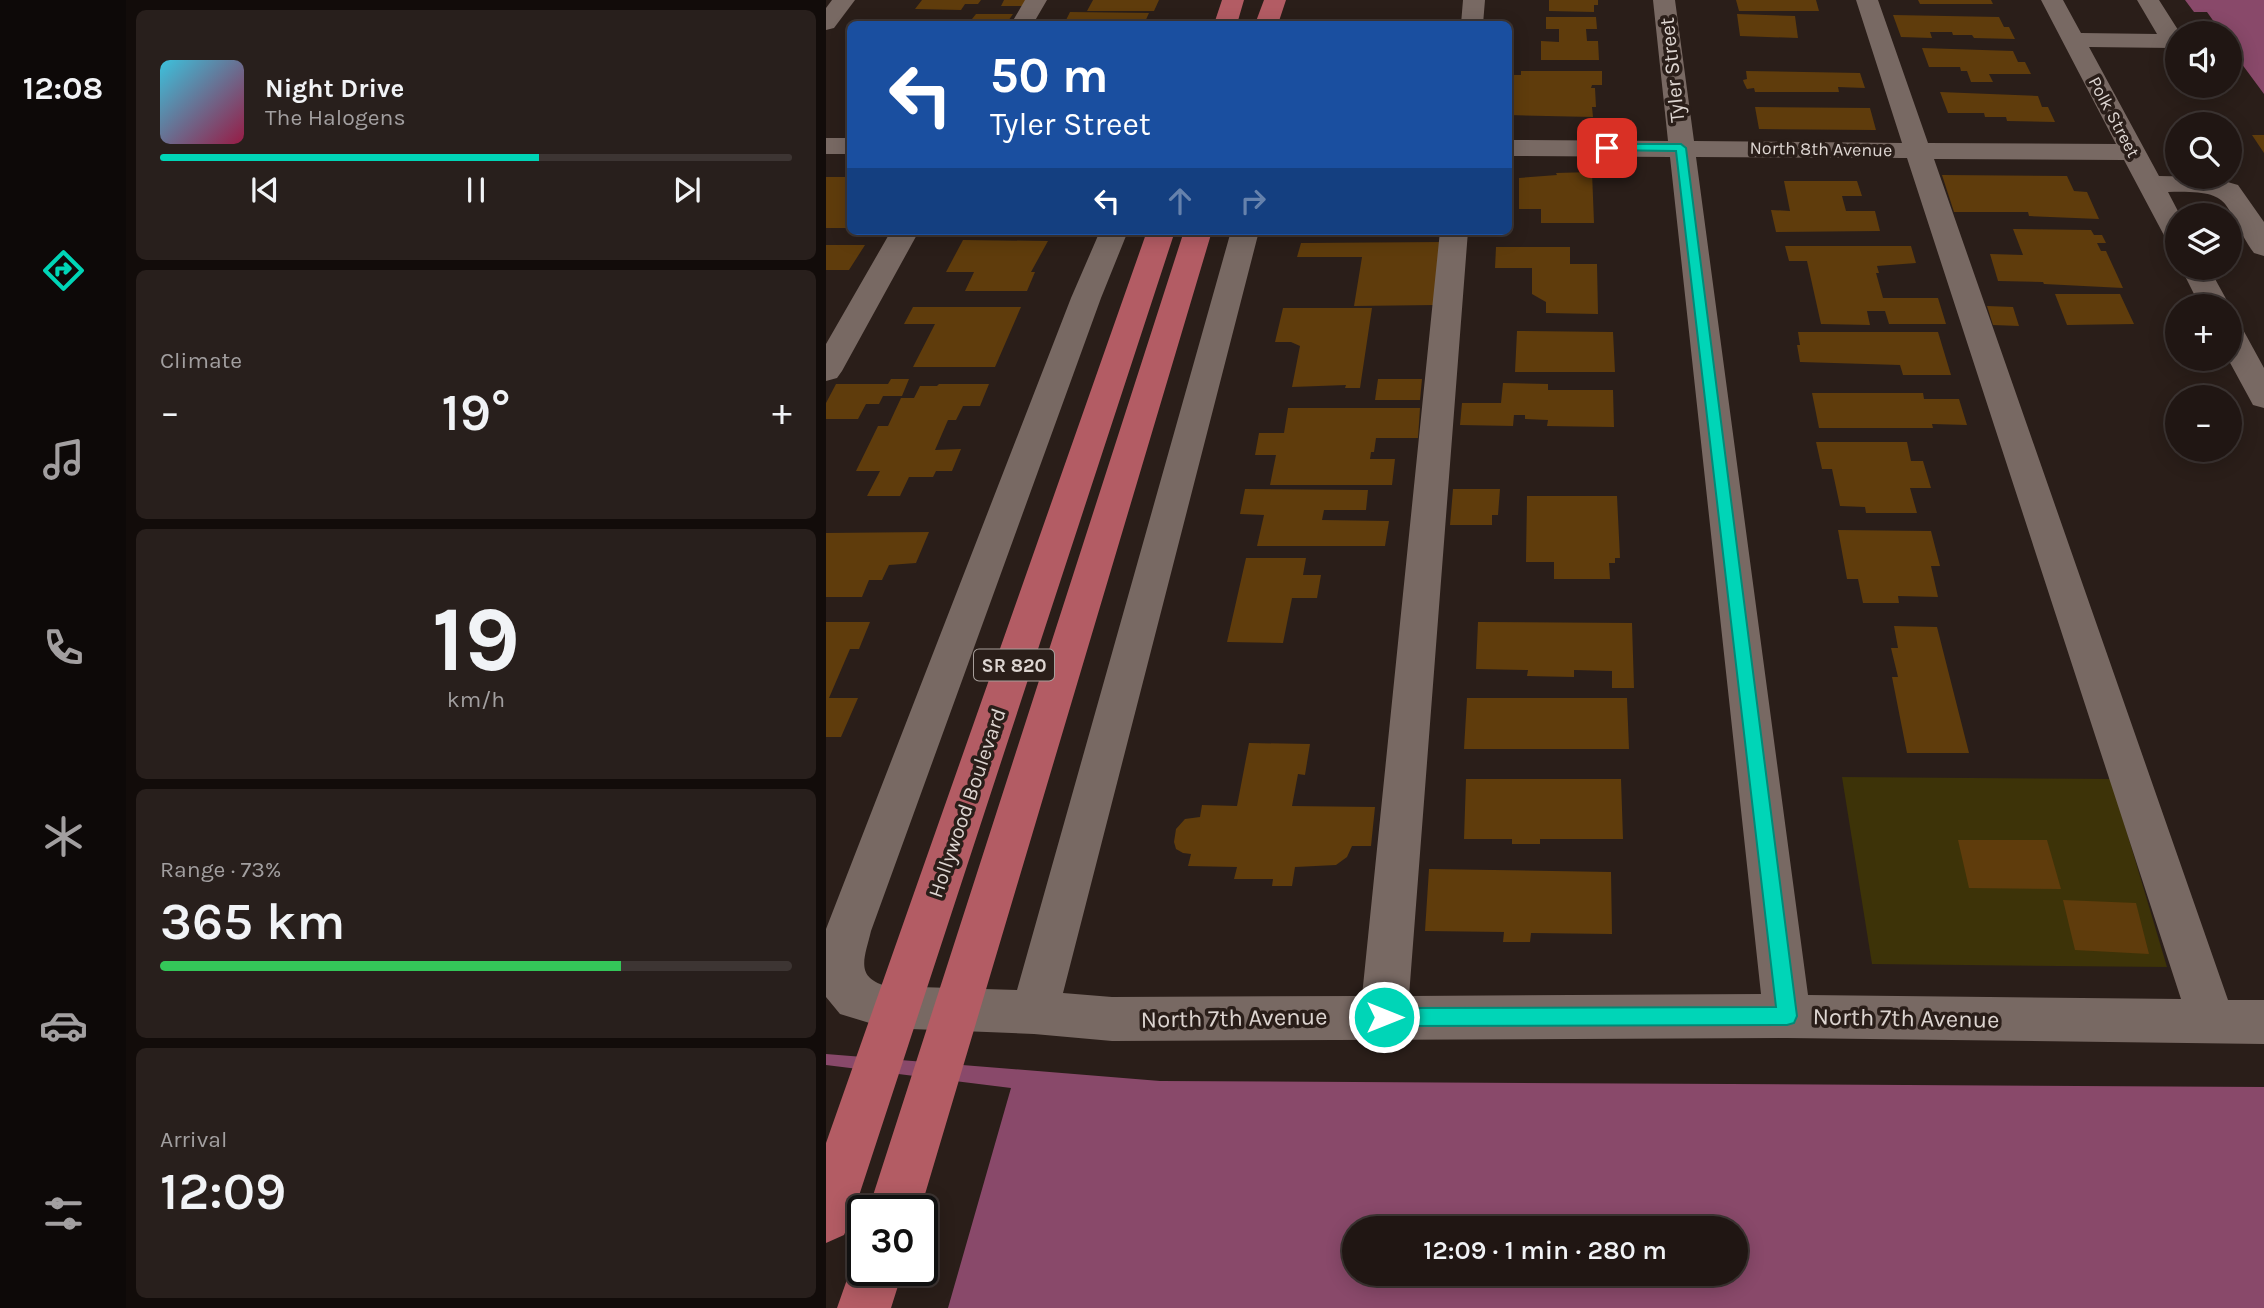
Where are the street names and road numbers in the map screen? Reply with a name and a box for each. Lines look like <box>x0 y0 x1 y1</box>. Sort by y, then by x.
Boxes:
street label: Tyler Street <box>1655 16 1689 124</box>
street label: Polk Street <box>2083 73 2145 162</box>
street label: North 8th Avenue <box>1749 137 1893 161</box>
road number: SR 820 <box>974 650 1054 680</box>
street label: Hollywood Boulevard <box>923 705 1011 901</box>
street label: North 7th Avenue <box>1140 1002 1328 1034</box>
street label: North 7th Avenue <box>1812 1002 2000 1034</box>

